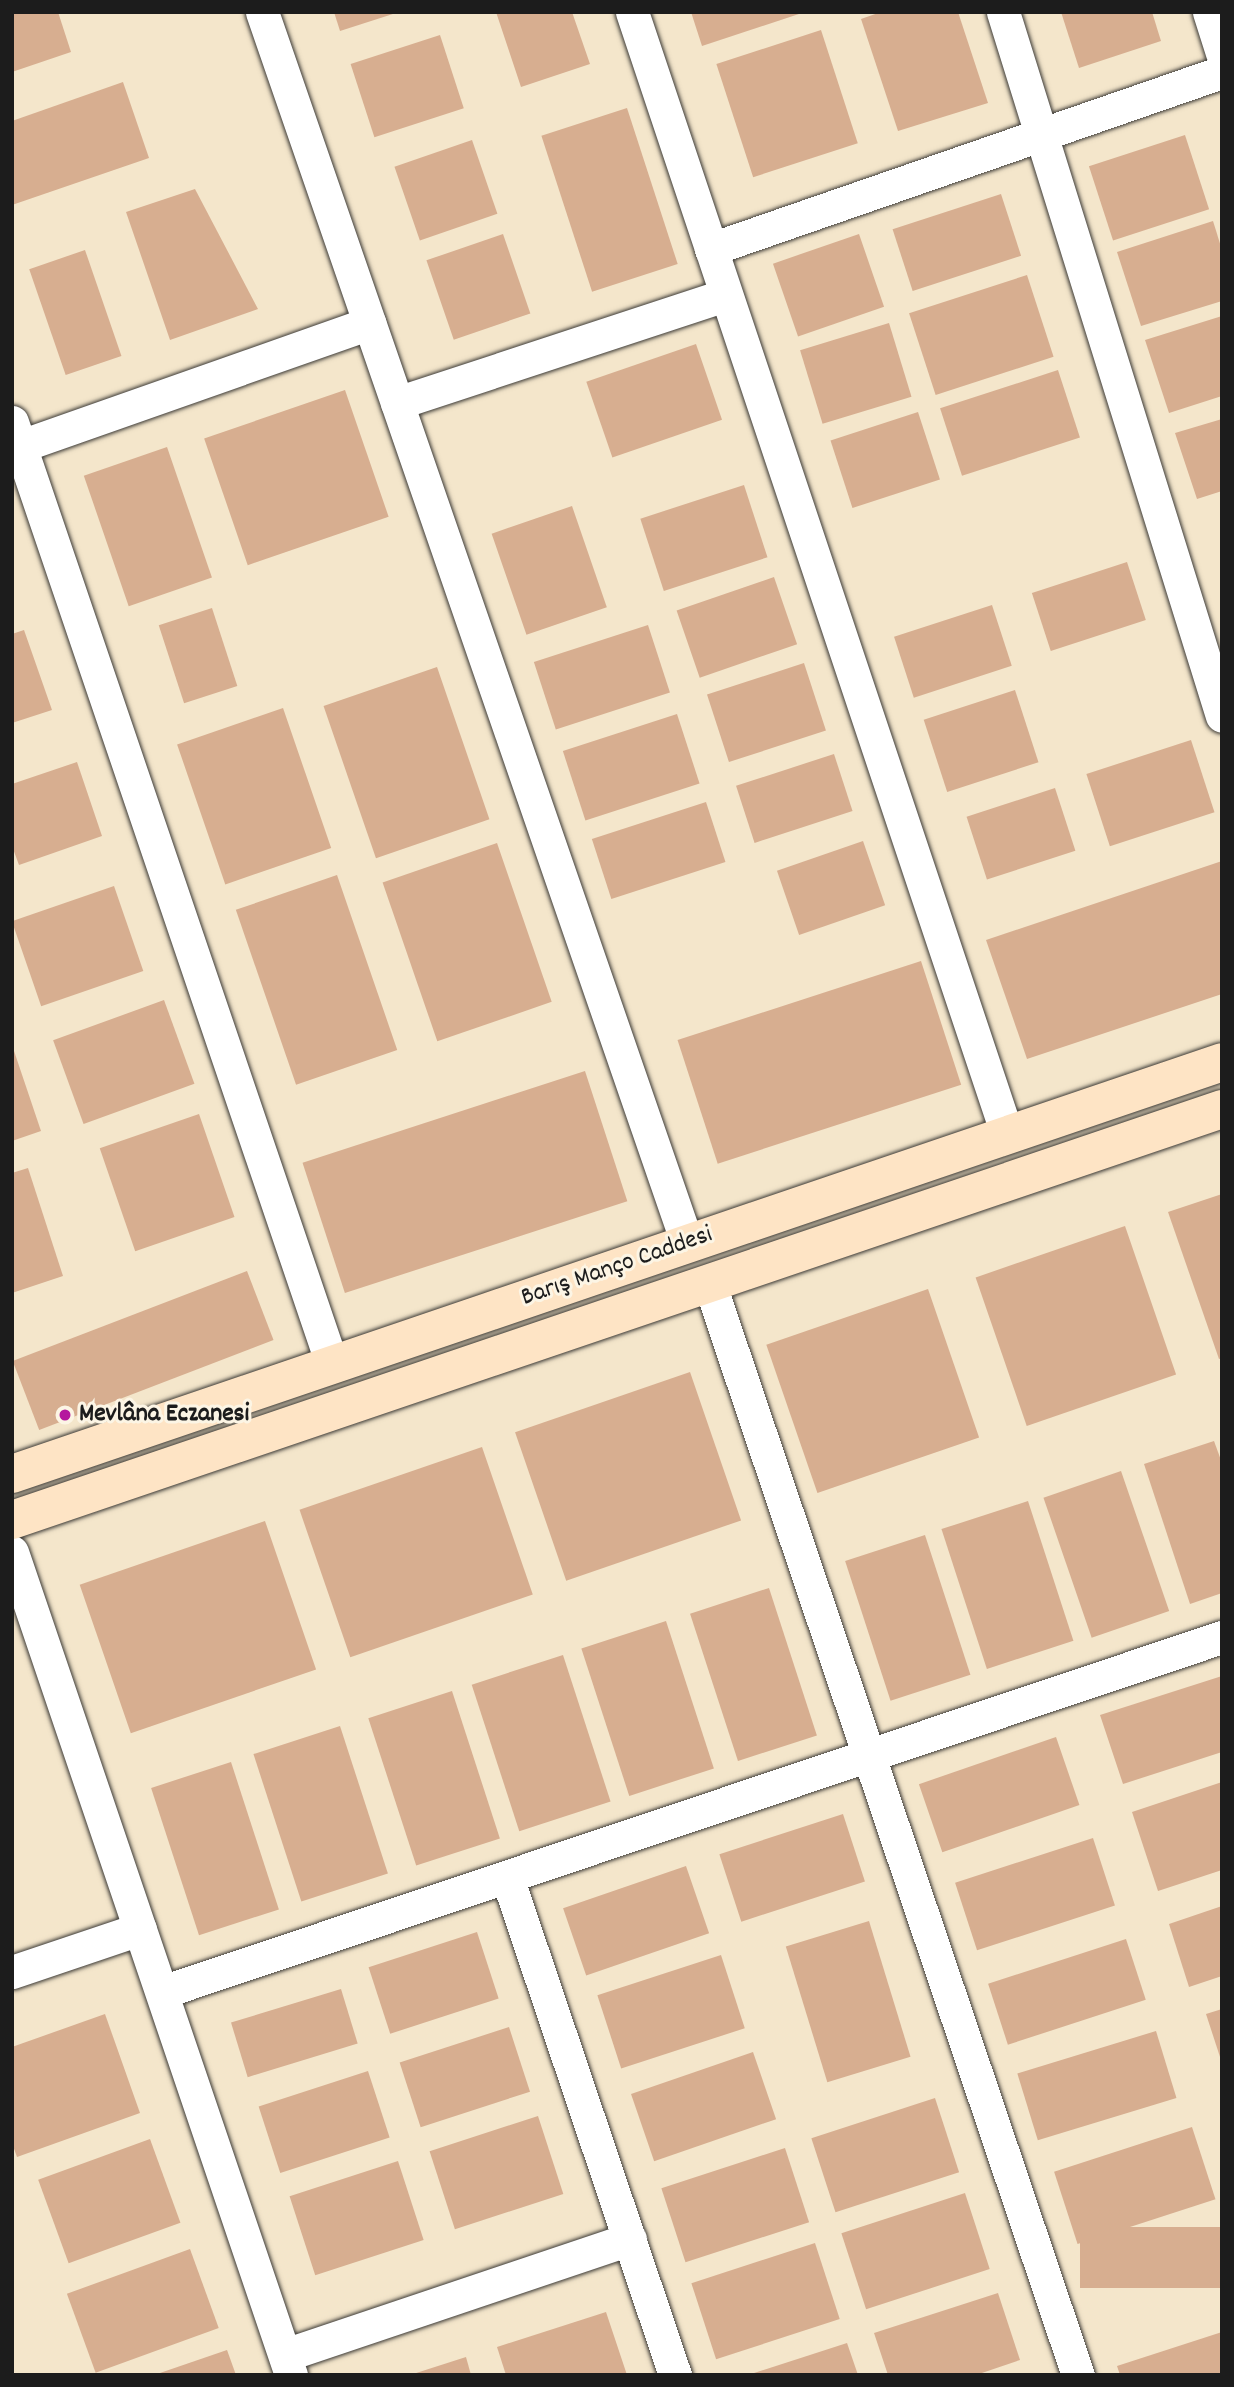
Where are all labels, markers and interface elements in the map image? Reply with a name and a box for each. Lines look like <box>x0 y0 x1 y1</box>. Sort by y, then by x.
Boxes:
street label: Barış Manço Caddesi <box>517 1220 717 1314</box>
place label: Mevlâna Eczanesi <box>79 1399 249 1431</box>
marker: Mevlâna Eczanesi <box>57 1407 73 1423</box>

